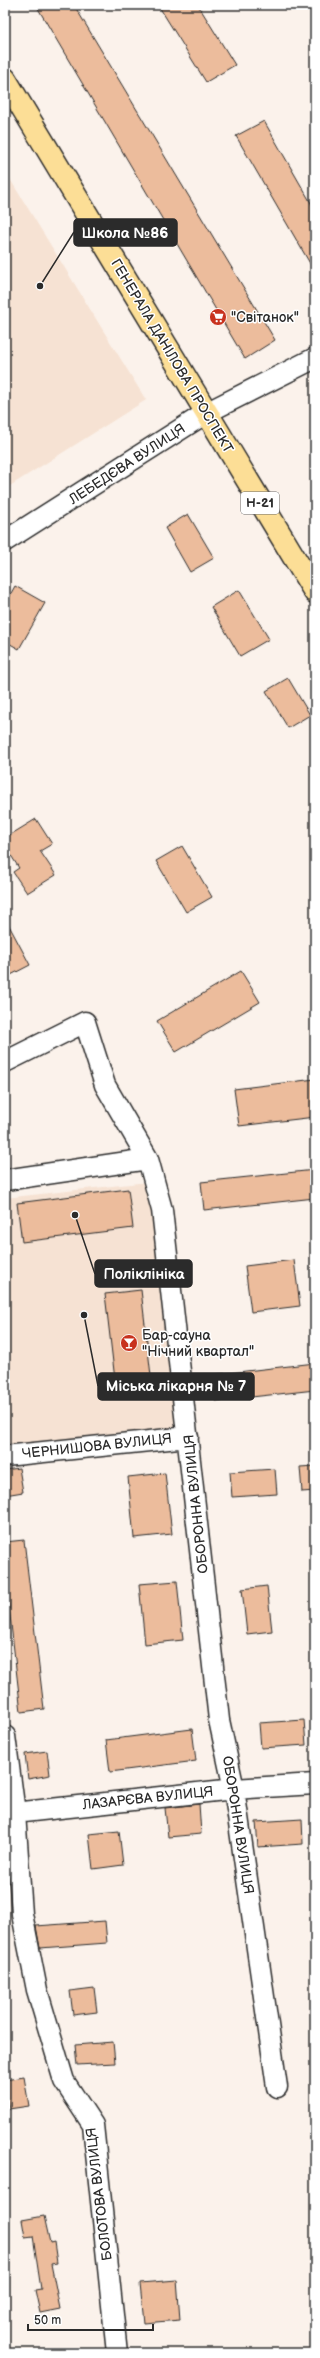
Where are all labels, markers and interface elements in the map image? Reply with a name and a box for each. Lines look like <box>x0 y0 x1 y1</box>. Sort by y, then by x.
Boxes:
callout: Школа №86 <box>74 219 177 246</box>
text: Школа №86 <box>82 224 168 243</box>
street label: ГЕНЕРАЛА ДАНІЛОВА ПРОСПЕКТ <box>107 256 237 457</box>
supermarket icon: "Світанок" <box>208 307 228 327</box>
place label: "Світанок" <box>231 309 299 326</box>
street label: ЛЕБЕДЄВА ВУЛИЦЯ <box>65 420 188 508</box>
road number: Н-21 <box>241 492 279 514</box>
callout: Поліклініка <box>95 1260 192 1287</box>
text: Поліклініка <box>103 1265 185 1284</box>
place label: Бар-сауна "Нічний квартал" <box>142 1327 254 1360</box>
bar icon: Бар-сауна "Нічний квартал" <box>119 1333 139 1353</box>
callout: Міська лікарня № 7 <box>98 1373 254 1400</box>
text: Міська лікарня № 7 <box>106 1377 246 1396</box>
street label: ЧЕРНИШОВА ВУЛИЦЯ <box>21 1430 173 1462</box>
street label: ОБОРОННА ВУЛИЦЯ <box>180 1434 212 1574</box>
street label: ОБОРОННА ВУЛИЦЯ <box>219 1755 257 1895</box>
street label: ЛАЗАРЄВА ВУЛИЦЯ <box>81 1783 214 1813</box>
street label: БОЛОТОВА ВУЛИЦЯ <box>82 2126 116 2262</box>
scale bar <box>28 2306 153 2332</box>
text: 50 m <box>34 2313 61 2328</box>

